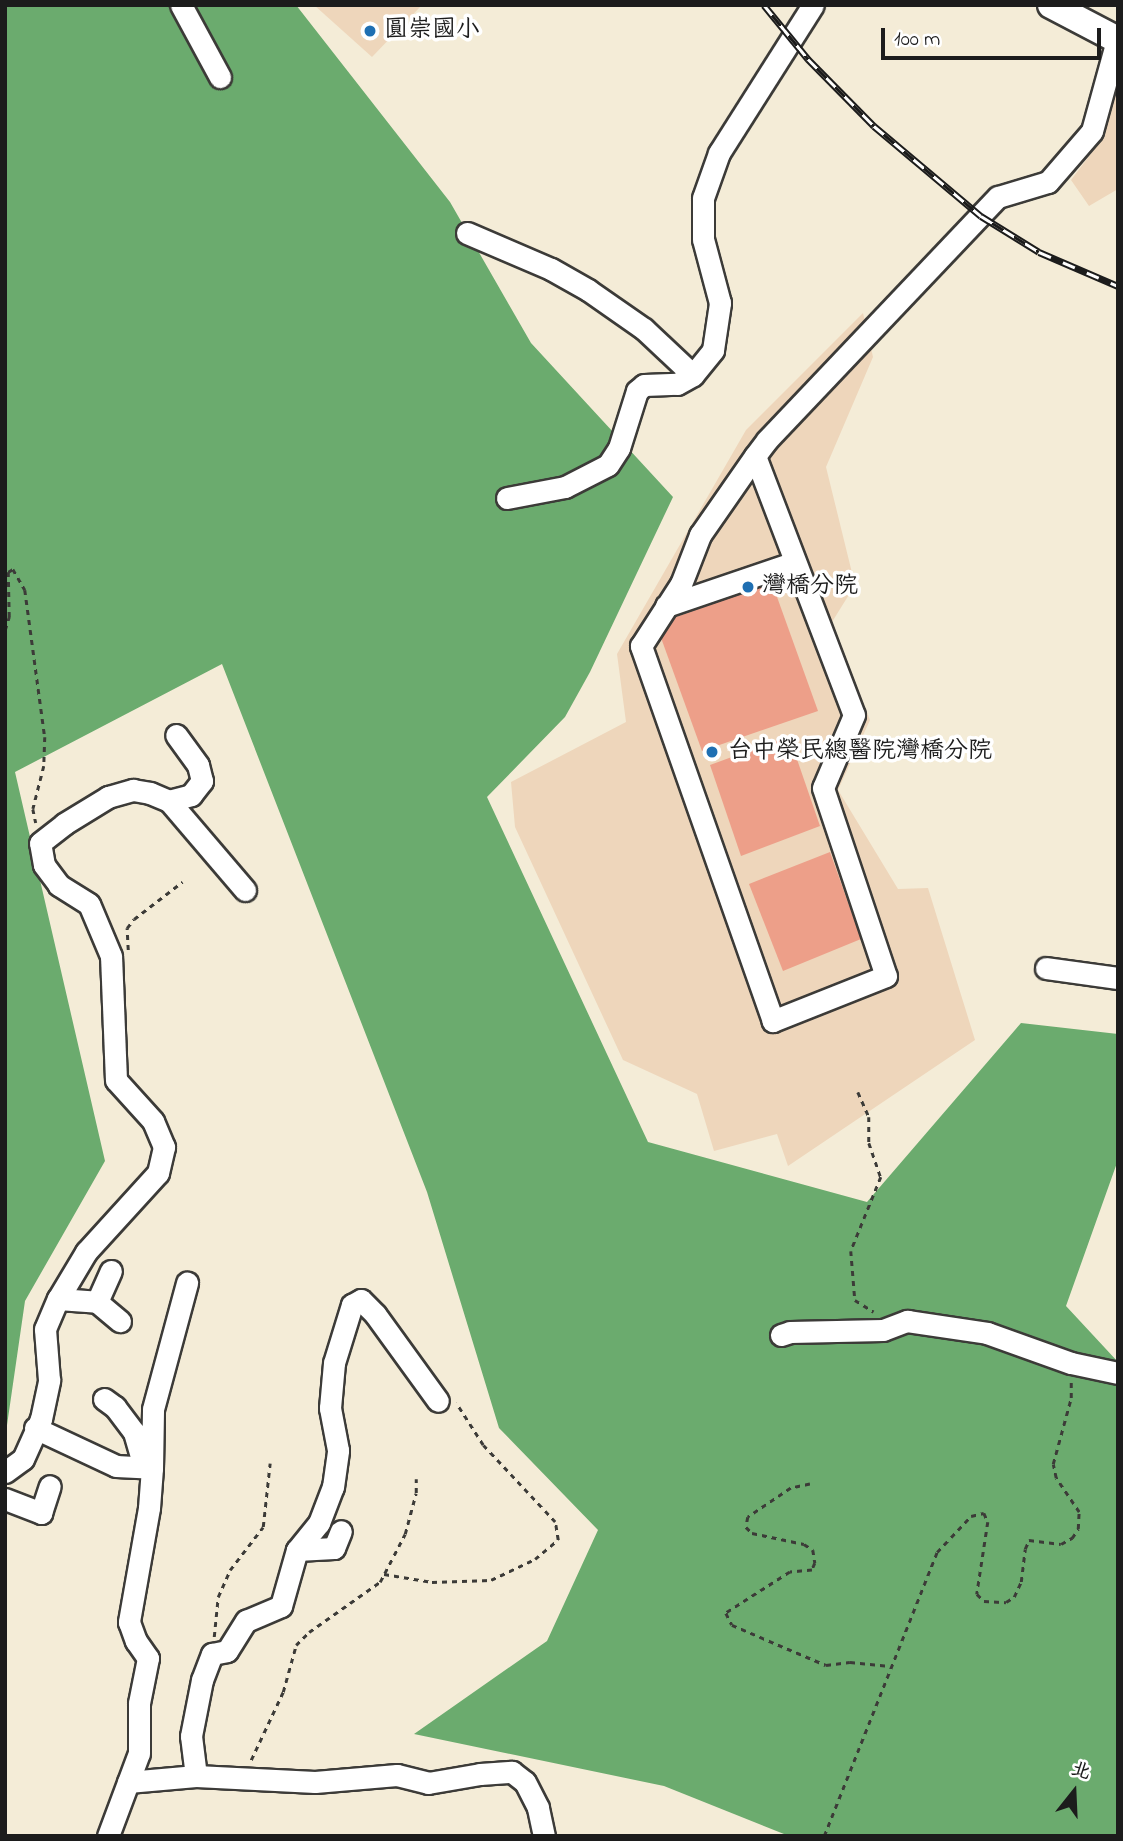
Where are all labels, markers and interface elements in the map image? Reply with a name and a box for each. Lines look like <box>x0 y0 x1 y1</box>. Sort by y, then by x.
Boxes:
scale bar <box>885 14 1106 58</box>
place label: 圓崇國小 <box>384 17 480 45</box>
marker: 圓崇國小 <box>362 23 378 39</box>
text: 100 m <box>894 25 940 55</box>
place label: 灣橋分院 <box>762 573 858 601</box>
marker: 灣橋分院 <box>740 579 756 595</box>
place label: 台中榮民總醫院灣橋分院 <box>728 738 992 766</box>
marker: 台中榮民總醫院灣橋分院 <box>702 742 722 762</box>
text: 北 <box>1067 1756 1094 1787</box>
north arrow <box>1039 1757 1109 1827</box>

